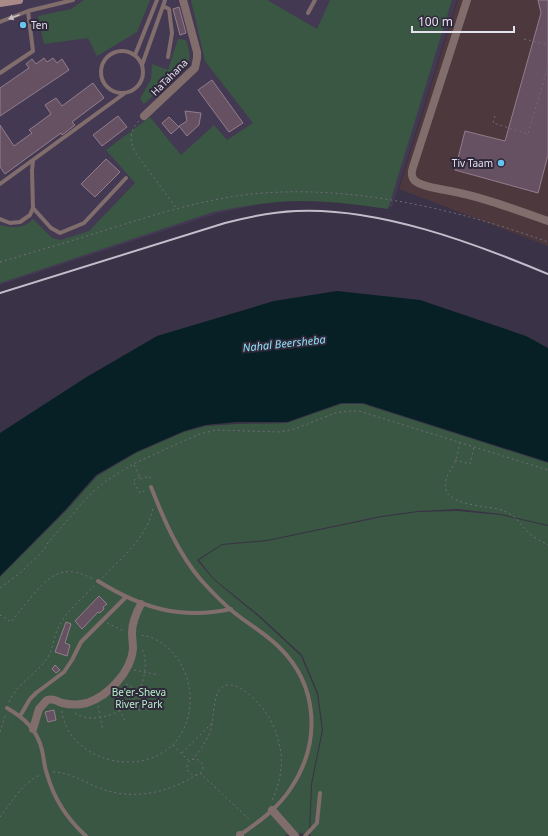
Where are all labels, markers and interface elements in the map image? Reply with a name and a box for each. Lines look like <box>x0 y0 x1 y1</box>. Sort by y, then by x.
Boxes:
scale bar <box>412 8 514 34</box>
text: 100 m <box>418 13 453 30</box>
one-way arrow <box>8 14 20 20</box>
place label: Ten <box>31 18 48 32</box>
marker: Ten <box>18 20 28 30</box>
street label: HaTahana <box>147 55 191 99</box>
place label: Tiv Taam <box>452 156 493 170</box>
marker: Tiv Taam <box>496 158 506 168</box>
water label: Nahal Beersheba <box>242 331 327 355</box>
park label: Be'er-Sheva River Park <box>112 685 166 711</box>

